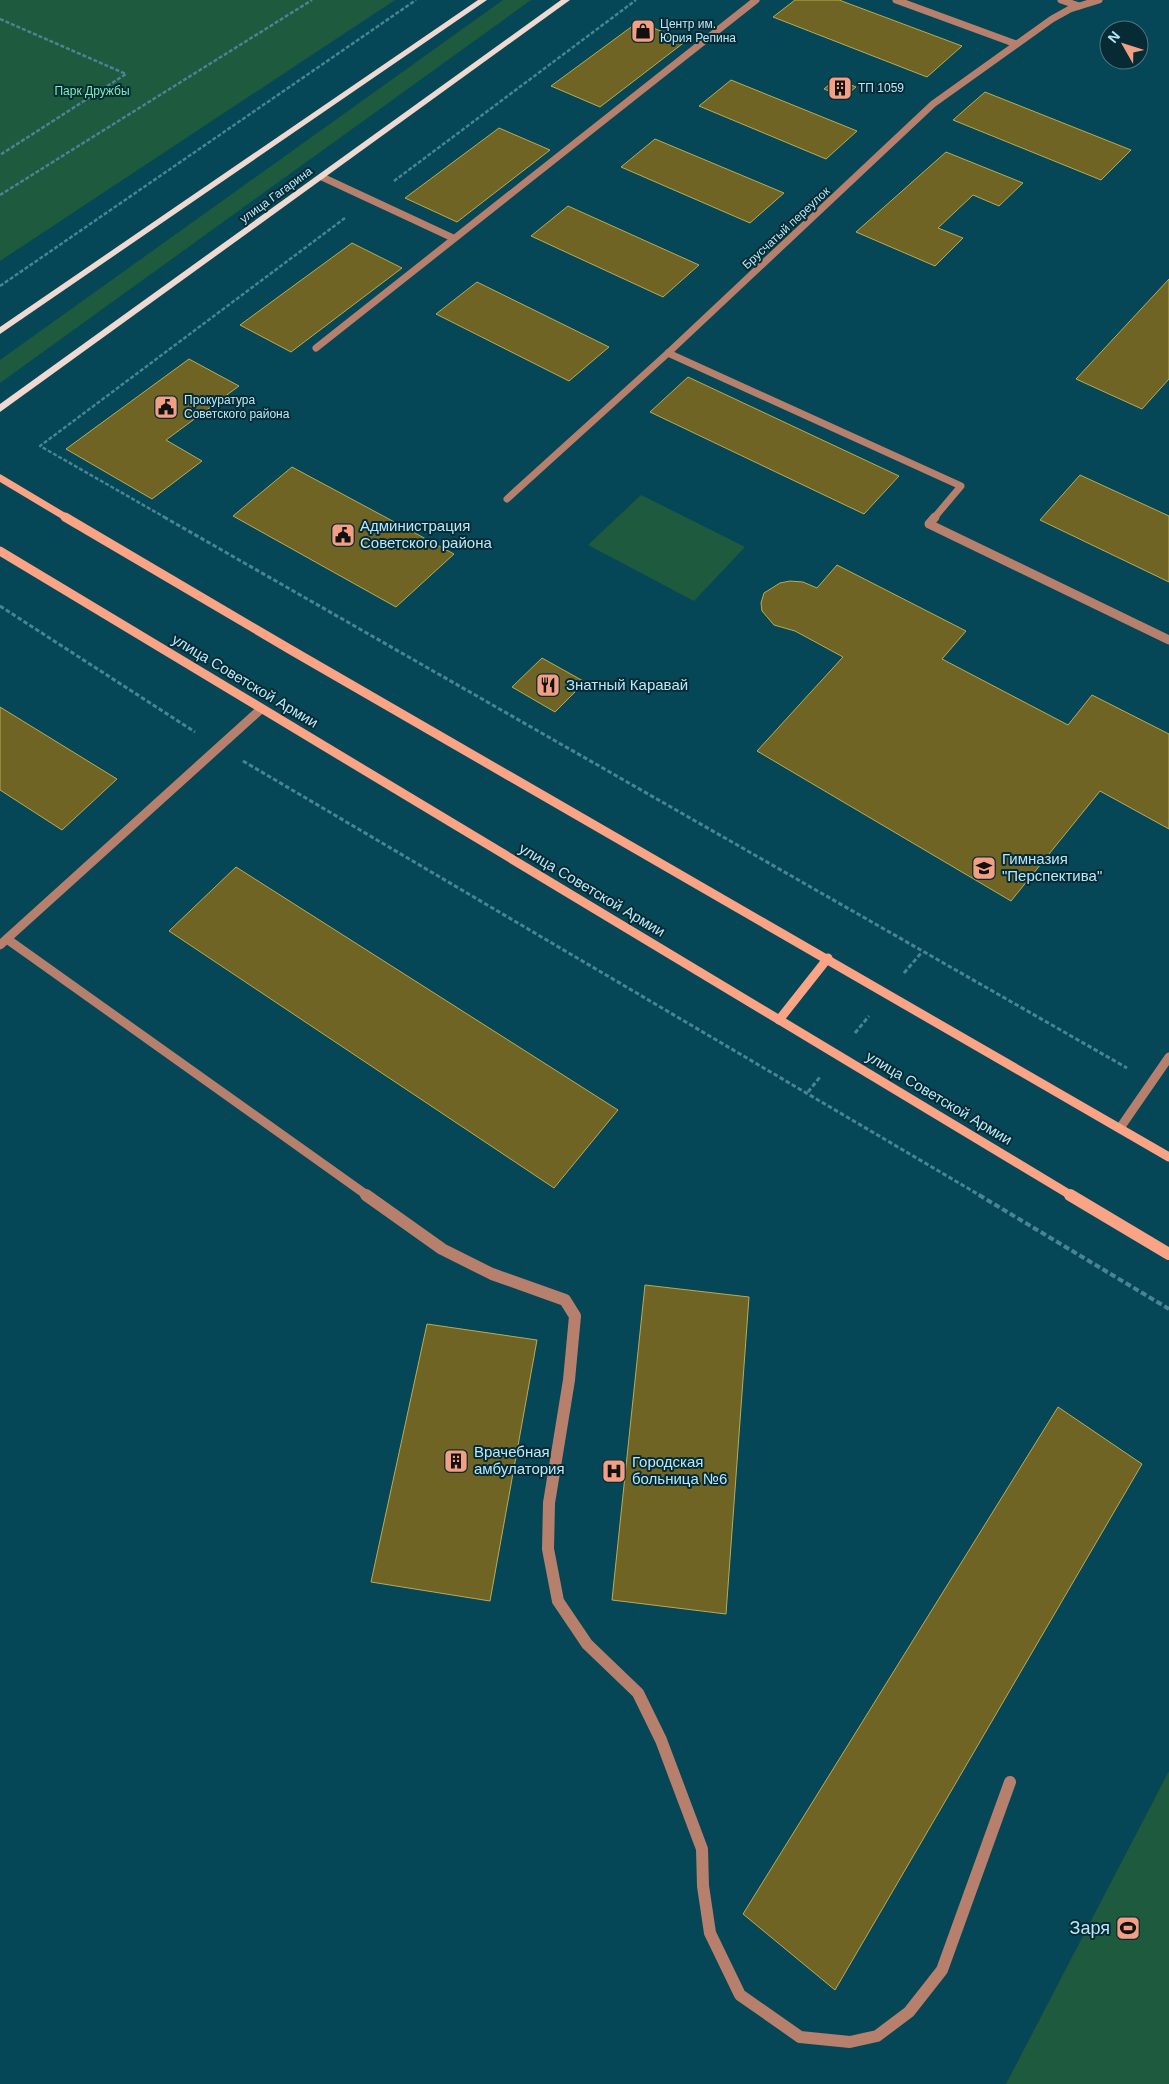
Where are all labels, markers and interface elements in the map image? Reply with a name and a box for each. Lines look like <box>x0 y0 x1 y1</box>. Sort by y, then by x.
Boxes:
place label: Центр им. Юрия Репина <box>660 17 736 45</box>
shop icon: Центр им. Юрия Репина <box>630 18 656 44</box>
north arrow <box>1099 20 1149 70</box>
text: N <box>1104 28 1123 46</box>
building icon: ТП 1059 <box>827 75 853 101</box>
place label: ТП 1059 <box>858 81 904 95</box>
park label: Парк Дружбы <box>54 84 130 98</box>
street label: улица Гагарина <box>237 164 315 226</box>
street label: Брусчатый переулок <box>739 183 833 272</box>
place label: Прокуратура Советского района <box>184 393 290 421</box>
public building icon: Прокуратура Советского района <box>153 394 179 420</box>
place label: Администрация Советского района <box>360 517 492 551</box>
public building icon: Администрация Советского района <box>330 522 356 548</box>
street label: улица Советской Армии <box>169 630 321 731</box>
restaurant icon: Знатный Каравай <box>535 672 561 698</box>
place label: Знатный Каравай <box>566 676 688 693</box>
street label: улица Советской Армии <box>516 839 668 940</box>
place label: Гимназия "Перспектива" <box>1002 850 1102 884</box>
school or university icon: Гимназия "Перспектива" <box>971 855 997 881</box>
street label: улица Советской Армии <box>863 1047 1015 1148</box>
place label: Врачебная амбулатория <box>474 1443 565 1477</box>
building icon: Врачебная амбулатория <box>443 1448 469 1474</box>
place label: Городская больница №6 <box>632 1453 727 1487</box>
hospital icon: Городская больница №6 <box>601 1458 627 1484</box>
sports icon: Заря <box>1115 1915 1141 1941</box>
place label: Заря <box>1070 1918 1110 1938</box>

